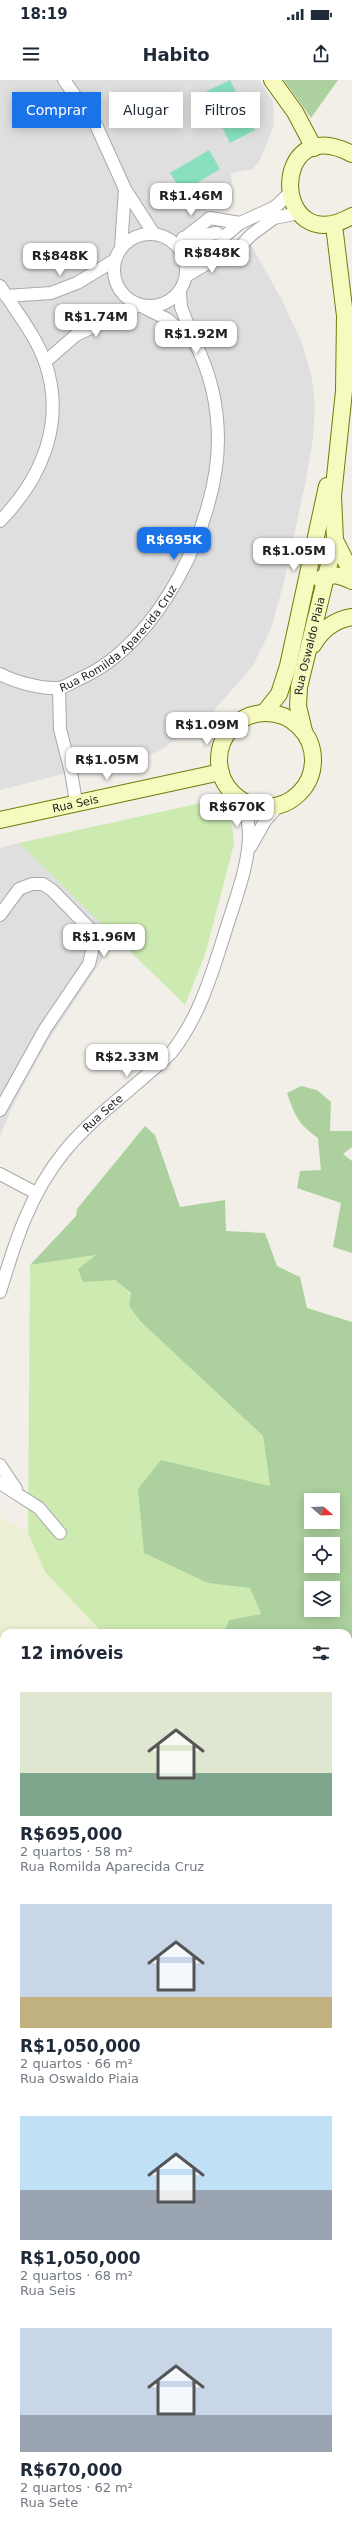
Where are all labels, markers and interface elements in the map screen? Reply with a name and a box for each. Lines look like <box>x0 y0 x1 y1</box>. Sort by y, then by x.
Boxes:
text: 18:19 <box>20 5 68 23</box>
icon: menu <box>20 43 42 65</box>
icon: share <box>310 43 332 65</box>
text: Habito <box>142 44 210 65</box>
chip: Comprar <box>12 92 101 128</box>
chip: Alugar <box>109 92 183 128</box>
chip: Filtros <box>191 92 260 128</box>
pin: R$1.46M <box>154 183 228 217</box>
text: R$1.46M <box>159 188 223 203</box>
pin: R$848K <box>179 240 245 274</box>
pin: R$848K <box>27 243 93 277</box>
text: R$848K <box>184 245 240 260</box>
text: R$848K <box>32 248 88 263</box>
pin: R$1.74M <box>59 304 133 338</box>
text: R$1.74M <box>64 309 128 324</box>
pin: R$1.92M <box>159 321 233 355</box>
text: R$1.92M <box>164 326 228 341</box>
pin: R$695K <box>141 527 207 561</box>
text: R$695K <box>146 532 202 547</box>
pin: R$1.05M <box>257 538 331 572</box>
text: R$1.05M <box>262 543 326 558</box>
street label: Rua Romilda Aparecida Cruz <box>58 583 180 695</box>
street label: Rua Oswaldo Piaia <box>293 596 328 696</box>
pin: R$1.09M <box>170 712 244 746</box>
text: R$1.09M <box>175 717 239 732</box>
pin: R$1.05M <box>70 747 144 781</box>
text: R$1.05M <box>75 752 139 767</box>
street label: Rua Seis <box>51 793 100 815</box>
pin: R$670K <box>204 794 270 828</box>
text: R$670K <box>209 799 265 814</box>
pin: R$1.96M <box>67 924 141 958</box>
text: R$1.96M <box>72 929 136 944</box>
pin: R$2.33M <box>90 1044 164 1078</box>
text: R$2.33M <box>95 1049 159 1064</box>
street label: Rua Sete <box>80 1092 126 1135</box>
north arrow <box>304 1493 340 1529</box>
map controls <box>304 1493 340 1617</box>
button: locate <box>304 1537 340 1573</box>
button: layers <box>304 1581 340 1617</box>
icon: filters <box>310 1642 332 1664</box>
text: 12 imóveis <box>20 1643 123 1663</box>
icon: home <box>140 1718 212 1790</box>
text: R$695,000 <box>20 1824 122 1844</box>
text: 2 quartos · 58 m² <box>20 1844 133 1859</box>
text: Rua Romilda Aparecida Cruz <box>20 1859 204 1874</box>
icon: home <box>140 1930 212 2002</box>
text: R$1,050,000 <box>20 2036 141 2056</box>
text: 2 quartos · 66 m² <box>20 2056 133 2071</box>
text: Rua Oswaldo Piaia <box>20 2071 139 2086</box>
icon: home <box>140 2142 212 2214</box>
text: R$1,050,000 <box>20 2248 141 2268</box>
text: 2 quartos · 68 m² <box>20 2268 133 2283</box>
text: Rua Seis <box>20 2283 75 2298</box>
icon: home <box>140 2354 212 2426</box>
text: R$670,000 <box>20 2460 122 2480</box>
text: 2 quartos · 62 m² <box>20 2480 133 2495</box>
text: Rua Sete <box>20 2495 78 2510</box>

